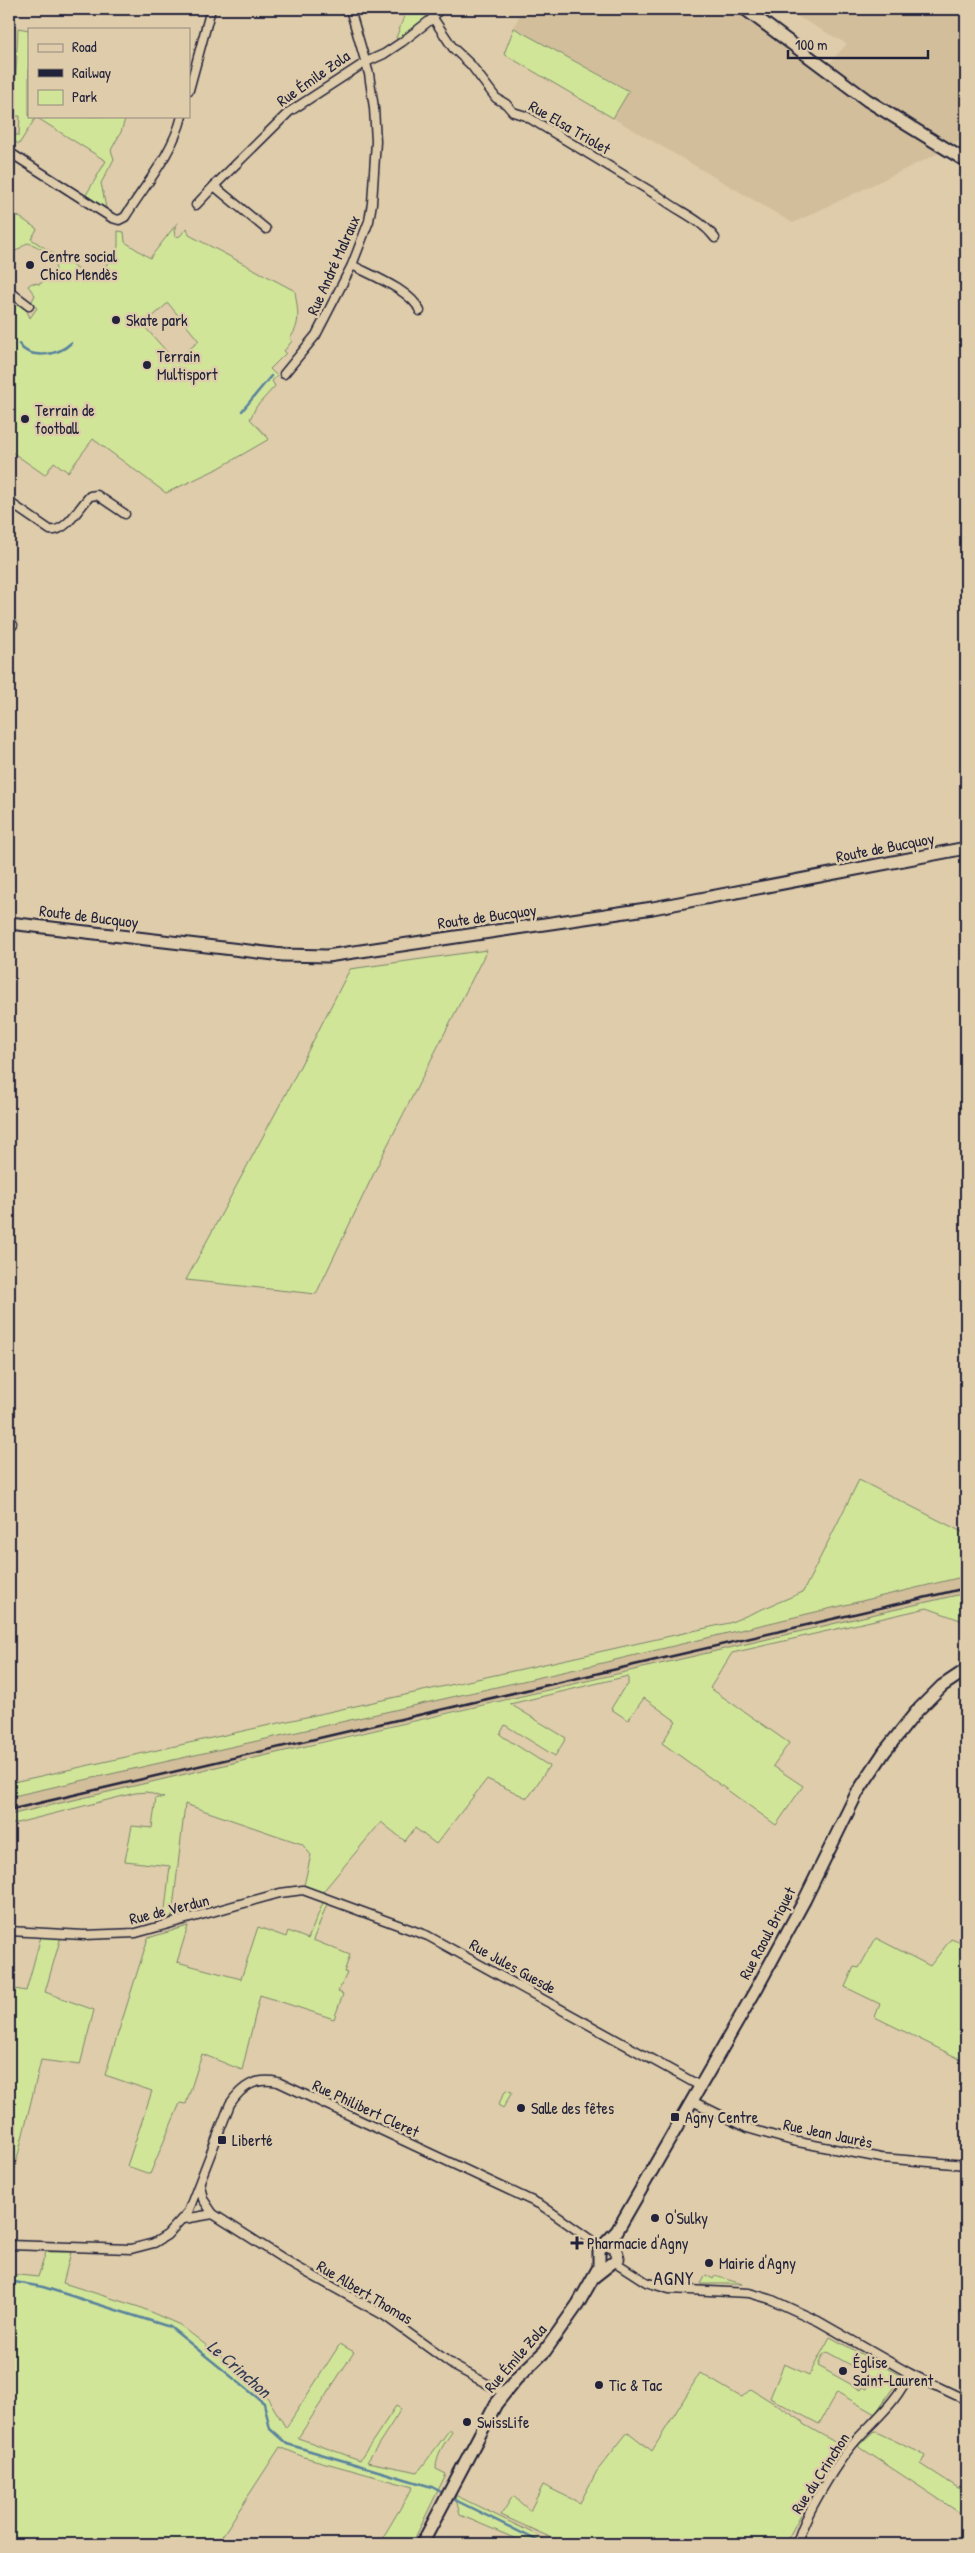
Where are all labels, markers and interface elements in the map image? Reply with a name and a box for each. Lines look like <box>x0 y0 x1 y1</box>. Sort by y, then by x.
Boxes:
legend <box>28 28 190 118</box>
scale bar <box>788 28 928 60</box>
text: 100 m <box>795 34 828 55</box>
text: Road <box>72 36 97 57</box>
street label: Rue Émile Zola <box>272 45 354 111</box>
text: Railway <box>72 62 111 83</box>
text: Park <box>72 86 97 107</box>
street label: Rue Elsa Triolet <box>525 95 615 160</box>
street label: Rue André Malraux <box>301 212 365 318</box>
place label: Centre social Chico Mendès <box>40 245 118 285</box>
marker: Centre social Chico Mendès <box>24 259 36 271</box>
place label: Skate park <box>126 309 188 331</box>
marker: Skate park <box>110 314 122 326</box>
place label: Terrain Multisport <box>157 345 218 385</box>
marker: Terrain Multisport <box>141 359 153 371</box>
place label: Terrain de football <box>35 399 95 439</box>
marker: Terrain de football <box>19 413 31 425</box>
street label: Route de Bucquoy <box>834 827 936 867</box>
street label: Route de Bucquoy <box>436 898 538 934</box>
street label: Route de Bucquoy <box>38 899 140 933</box>
street label: Rue Raoul Briquet <box>733 1883 801 1983</box>
street label: Rue de Verdun <box>127 1888 211 1930</box>
street label: Rue Jules Guesde <box>466 1933 561 1999</box>
street label: Rue Philibert Cleret <box>309 2074 423 2143</box>
place label: Salle des fêtes <box>531 2097 614 2119</box>
marker: Salle des fêtes <box>515 2102 527 2114</box>
place label: Agny Centre <box>685 2106 759 2128</box>
marker: Agny Centre <box>669 2111 681 2123</box>
street label: Rue Jean Jaurès <box>781 2113 875 2153</box>
place label: Liberté <box>232 2129 273 2151</box>
marker: Liberté <box>216 2134 228 2146</box>
place label: O'Sulky <box>665 2207 708 2229</box>
marker: O'Sulky <box>649 2212 661 2224</box>
place label: Pharmacie d'Agny <box>587 2232 689 2254</box>
marker: Pharmacie d'Agny <box>571 2237 583 2249</box>
place label: Mairie d'Agny <box>719 2252 796 2274</box>
street label: Rue Albert Thomas <box>313 2255 417 2329</box>
marker: Mairie d'Agny <box>703 2257 715 2269</box>
district label: AGNY <box>654 2265 694 2291</box>
street label: Rue Émile Zola <box>479 2319 551 2397</box>
water label: Le Crinchon <box>202 2334 278 2404</box>
place label: Église Saint-Laurent <box>853 2351 934 2391</box>
marker: Église Saint-Laurent <box>837 2365 849 2377</box>
place label: Tic & Tac <box>609 2374 663 2396</box>
marker: Tic & Tac <box>593 2379 605 2391</box>
place label: SwissLife <box>477 2411 530 2433</box>
marker: SwissLife <box>461 2416 473 2428</box>
street label: Rue du Crinchon <box>786 2428 854 2518</box>

